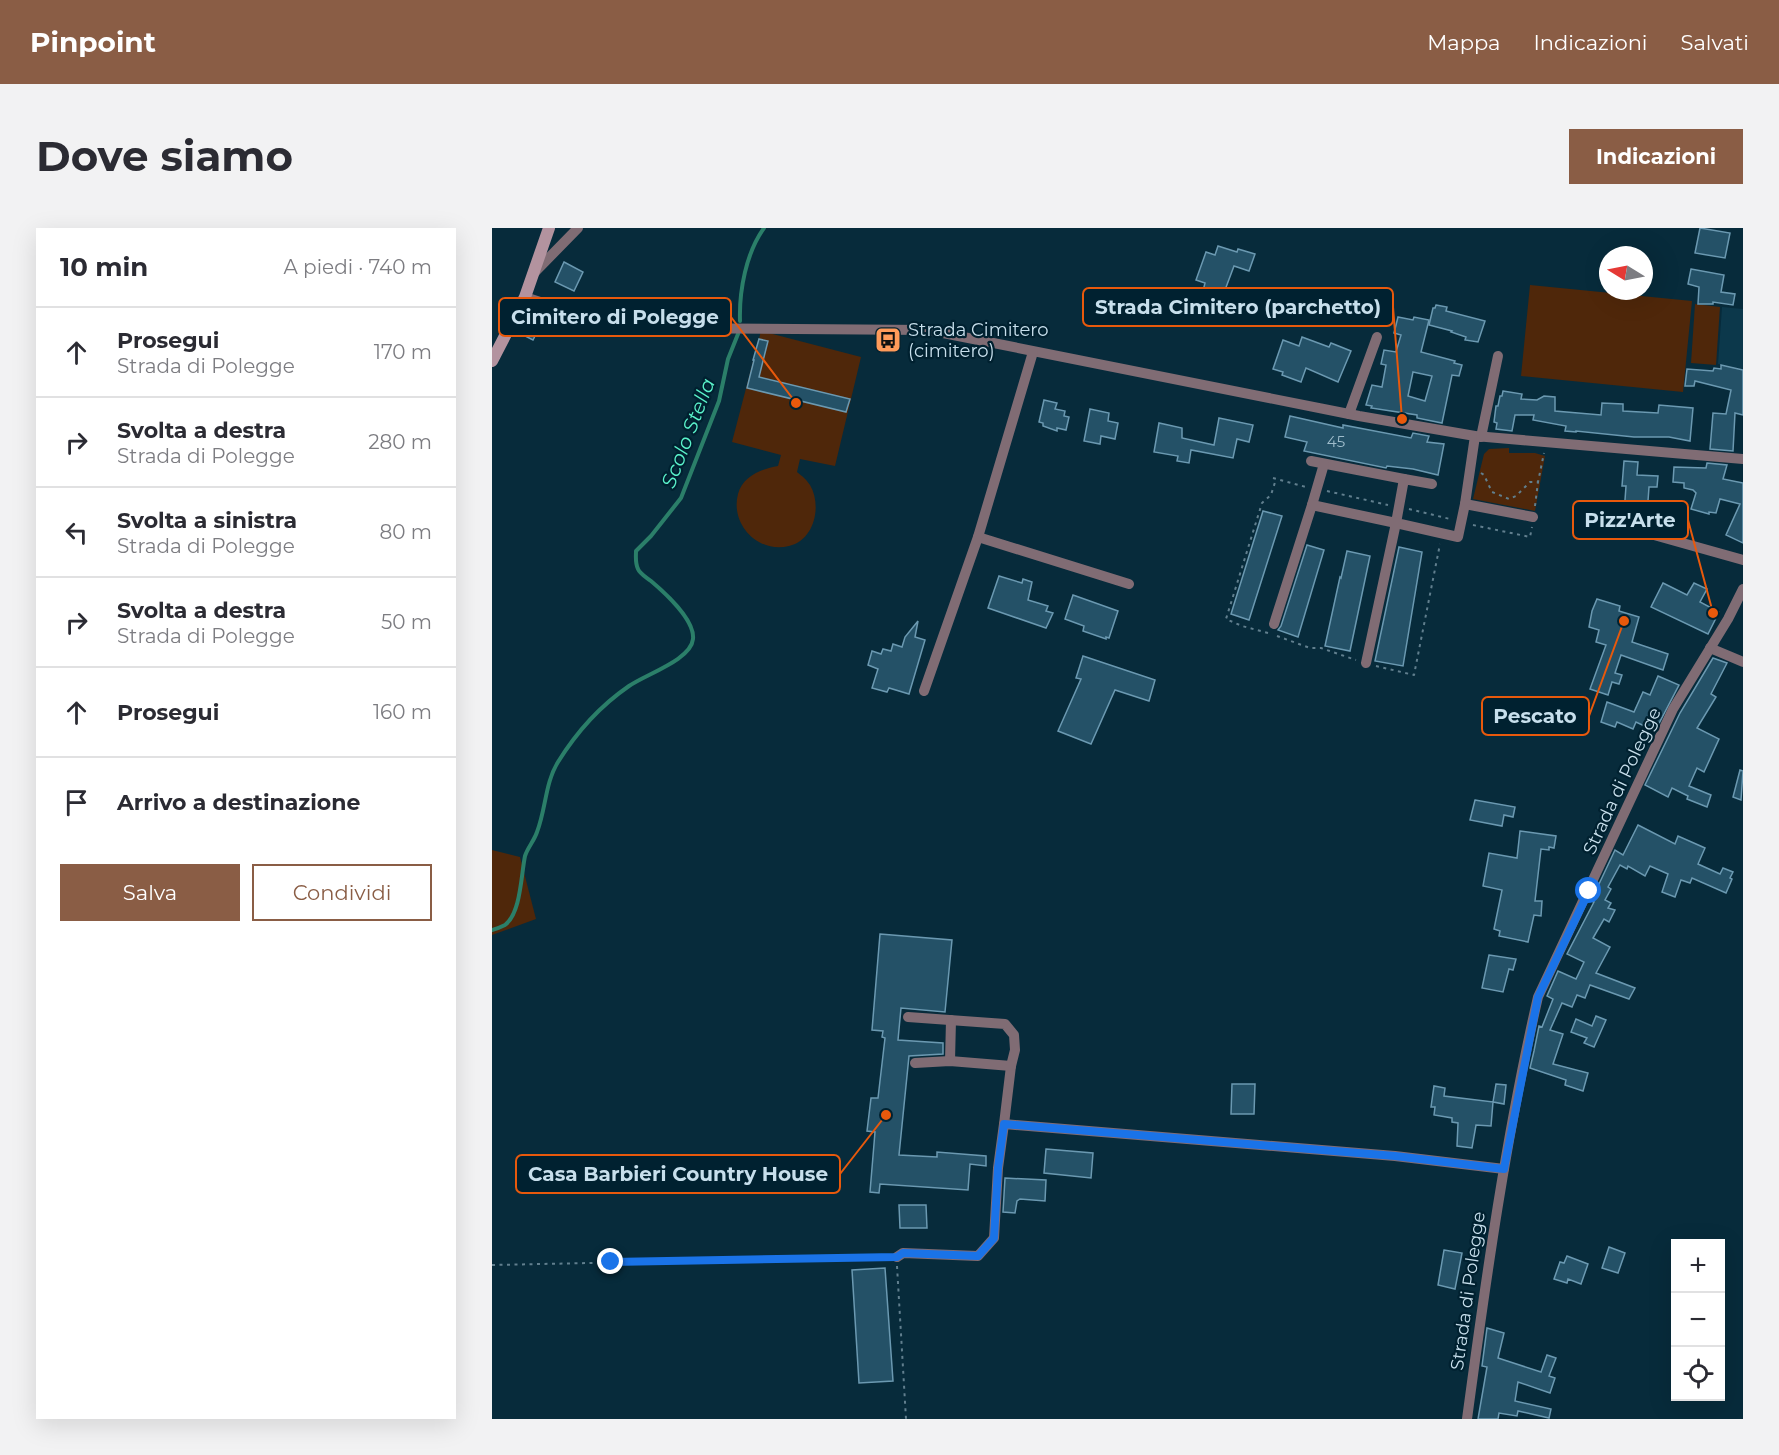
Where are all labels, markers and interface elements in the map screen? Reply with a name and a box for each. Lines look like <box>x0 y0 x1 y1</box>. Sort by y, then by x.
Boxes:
text: Pinpoint <box>30 25 156 59</box>
text: Mappa <box>1427 30 1500 55</box>
text: Indicazioni <box>1533 30 1648 55</box>
text: Salvati <box>1681 30 1749 55</box>
button: Indicazioni <box>1569 129 1743 184</box>
text: Dove siamo <box>36 130 293 182</box>
north arrow <box>1599 246 1653 300</box>
text: 10 min <box>60 251 148 283</box>
text: A piedi · 740 m <box>284 255 432 279</box>
callout: Strada Cimitero (parchetto) <box>1083 288 1393 326</box>
text: Strada Cimitero (parchetto) <box>1095 295 1381 319</box>
callout: Cimitero di Polegge <box>499 298 731 336</box>
text: Cimitero di Polegge <box>511 305 719 329</box>
place label: Strada Cimitero (cimitero) <box>908 319 1049 362</box>
bus stop icon: Strada Cimitero (cimitero) <box>873 325 903 355</box>
text: Prosegui <box>117 327 219 354</box>
icon: ahead <box>60 336 93 369</box>
text: 170 m <box>374 340 432 364</box>
text: Strada di Polegge <box>117 354 295 378</box>
water label: Scolo Stella <box>656 375 720 491</box>
text: Svolta a destra <box>117 417 286 444</box>
icon: right <box>60 426 93 459</box>
text: 280 m <box>368 430 432 454</box>
house number: 45 <box>1327 432 1345 451</box>
text: Strada di Polegge <box>117 444 295 468</box>
callout: Pizz'Arte <box>1573 501 1688 539</box>
text: Svolta a sinistra <box>117 507 297 534</box>
text: Pizz'Arte <box>1584 508 1676 532</box>
icon: left <box>60 516 93 549</box>
text: 80 m <box>380 520 432 544</box>
text: Strada di Polegge <box>117 534 295 558</box>
text: Svolta a destra <box>117 597 286 624</box>
icon: right <box>60 606 93 639</box>
text: 50 m <box>381 610 432 634</box>
text: Strada di Polegge <box>117 624 295 648</box>
icon: ahead <box>60 696 93 729</box>
callout: Pescato <box>1482 697 1589 735</box>
text: Prosegui <box>117 699 219 726</box>
text: 160 m <box>373 700 432 724</box>
text: Pescato <box>1493 704 1577 728</box>
street label: Strada di Polegge <box>1578 704 1666 858</box>
icon: arrive <box>60 786 93 819</box>
text: Arrivo a destinazione <box>117 789 360 816</box>
button: Salva <box>60 864 240 921</box>
button: Condividi <box>252 864 432 921</box>
route start <box>1575 877 1601 903</box>
callout: Casa Barbieri Country House <box>516 1155 840 1193</box>
text: Casa Barbieri Country House <box>528 1162 828 1186</box>
street label: Strada di Polegge <box>1446 1210 1490 1372</box>
map controls <box>1671 1239 1725 1401</box>
button: + <box>1671 1239 1725 1293</box>
route end <box>597 1248 623 1274</box>
button: − <box>1671 1293 1725 1347</box>
button: locate <box>1671 1347 1725 1401</box>

